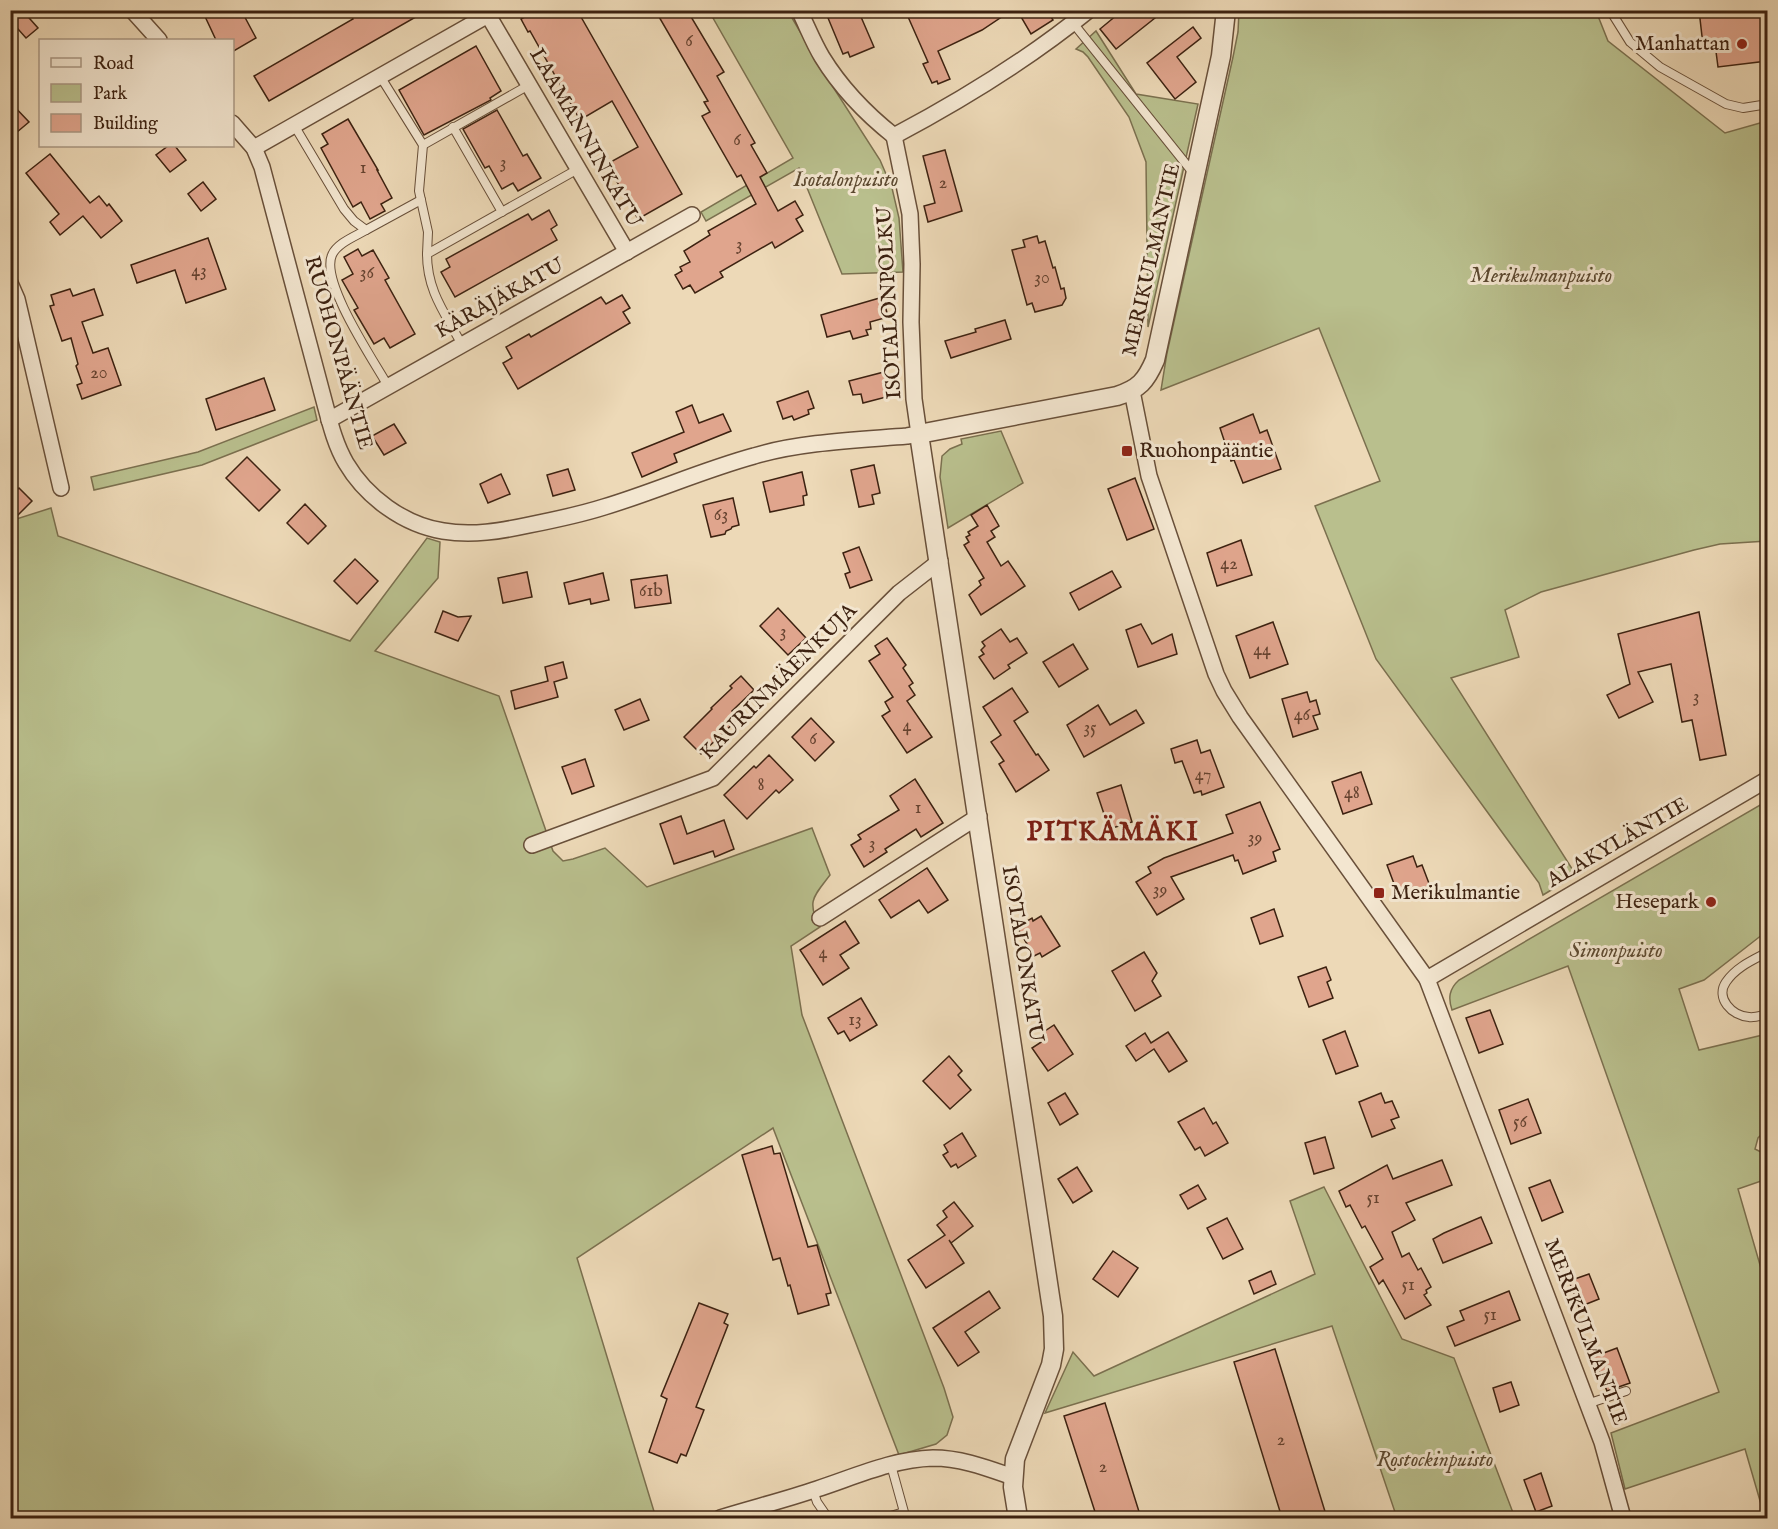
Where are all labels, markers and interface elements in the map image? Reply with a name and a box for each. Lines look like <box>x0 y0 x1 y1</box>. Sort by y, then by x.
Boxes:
house number: 6 <box>685 30 693 53</box>
place label: Manhattan <box>1635 31 1730 58</box>
marker: Manhattan <box>1735 37 1749 51</box>
legend <box>39 39 234 147</box>
street label: LAAMANNINKATU <box>523 43 647 233</box>
text: Road <box>93 53 134 76</box>
text: Park <box>93 83 128 106</box>
text: Building <box>93 113 158 136</box>
house number: 6 <box>733 129 741 152</box>
house number: 3 <box>500 152 506 175</box>
house number: 1 <box>360 157 366 180</box>
street label: MERIKULMANTIE <box>1117 161 1187 359</box>
park label: Isotalonpuisto <box>793 167 898 194</box>
house number: 2 <box>939 172 947 195</box>
street label: ISOTALONPOLKU <box>871 206 909 400</box>
house number: 3 <box>736 234 742 257</box>
street label: KÄRÄJÄKATU <box>430 251 569 346</box>
street label: RUOHONPÄÄNTIE <box>297 253 380 453</box>
house number: 43 <box>191 260 207 283</box>
house number: 36 <box>360 262 375 285</box>
park label: Merikulmanpuisto <box>1470 263 1612 290</box>
house number: 30 <box>1034 267 1050 290</box>
house number: 20 <box>90 362 108 385</box>
place label: Ruohonpääntie <box>1139 438 1274 465</box>
marker: Ruohonpääntie <box>1120 444 1134 458</box>
house number: 63 <box>714 504 728 527</box>
house number: 42 <box>1220 553 1238 576</box>
house number: 61b <box>639 580 663 603</box>
street label: KAURINMÄENKUJA <box>694 597 864 766</box>
house number: 3 <box>780 621 786 644</box>
house number: 44 <box>1253 639 1271 662</box>
house number: 3 <box>1693 686 1699 709</box>
house number: 46 <box>1294 704 1311 727</box>
house number: 4 <box>903 715 912 738</box>
house number: 35 <box>1083 717 1097 740</box>
house number: 6 <box>809 728 817 751</box>
house number: 47 <box>1195 764 1211 787</box>
house number: 8 <box>757 774 765 797</box>
house number: 48 <box>1344 782 1360 805</box>
street label: ALAKYLÄNTIE <box>1541 791 1694 895</box>
house number: 1 <box>915 797 921 820</box>
district label: PITKÄMÄKI <box>1027 814 1199 850</box>
house number: 39 <box>1248 827 1262 850</box>
house number: 3 <box>869 833 875 856</box>
street label: ISOTALONKATU <box>995 864 1049 1044</box>
house number: 39 <box>1153 879 1167 902</box>
place label: Merikulmantie <box>1391 880 1521 907</box>
marker: Merikulmantie <box>1372 886 1386 900</box>
place label: Hesepark <box>1615 889 1700 916</box>
marker: Hesepark <box>1704 895 1718 909</box>
park label: Simonpuisto <box>1569 938 1663 965</box>
house number: 4 <box>819 942 828 965</box>
house number: 13 <box>848 1009 862 1032</box>
house number: 56 <box>1513 1111 1527 1134</box>
house number: 51 <box>1366 1187 1380 1210</box>
street label: MERIKULMANTIE <box>1537 1235 1633 1429</box>
house number: 51 <box>1401 1274 1415 1297</box>
house number: 51 <box>1483 1304 1497 1327</box>
house number: 2 <box>1277 1429 1285 1452</box>
park label: Rostockinpuisto <box>1377 1447 1493 1474</box>
house number: 2 <box>1099 1456 1107 1479</box>

